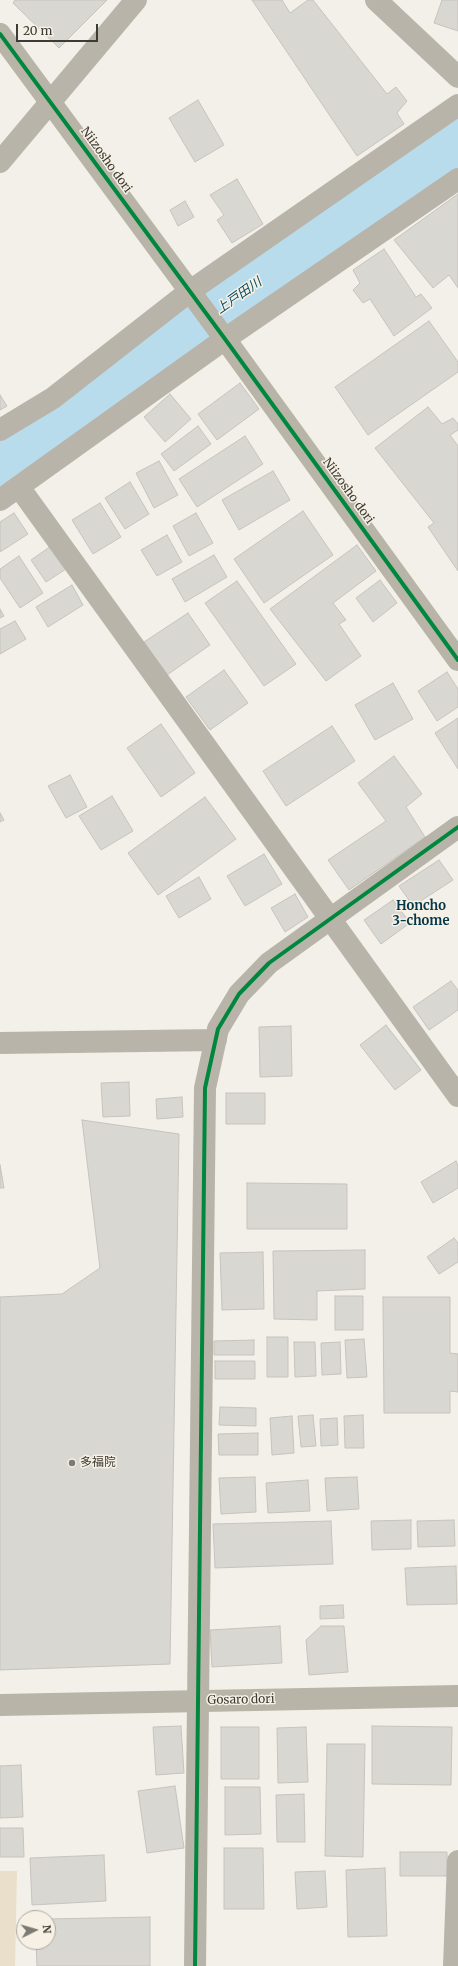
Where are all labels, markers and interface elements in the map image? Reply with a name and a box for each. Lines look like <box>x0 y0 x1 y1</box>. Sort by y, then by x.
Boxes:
scale bar <box>18 16 100 42</box>
text: 20 m <box>23 23 52 38</box>
street label: Niizosho dori <box>77 124 135 196</box>
water label: 上戸田川 <box>213 275 265 317</box>
street label: Niizosho dori <box>319 455 377 527</box>
district label: Honcho 3-chome <box>393 898 449 929</box>
place label: 多福院 <box>80 1456 116 1470</box>
marker: 多福院 <box>67 1458 77 1468</box>
street label: Gosaro dori <box>207 1692 275 1708</box>
north arrow <box>16 1910 56 1950</box>
text: N <box>40 1924 54 1934</box>

